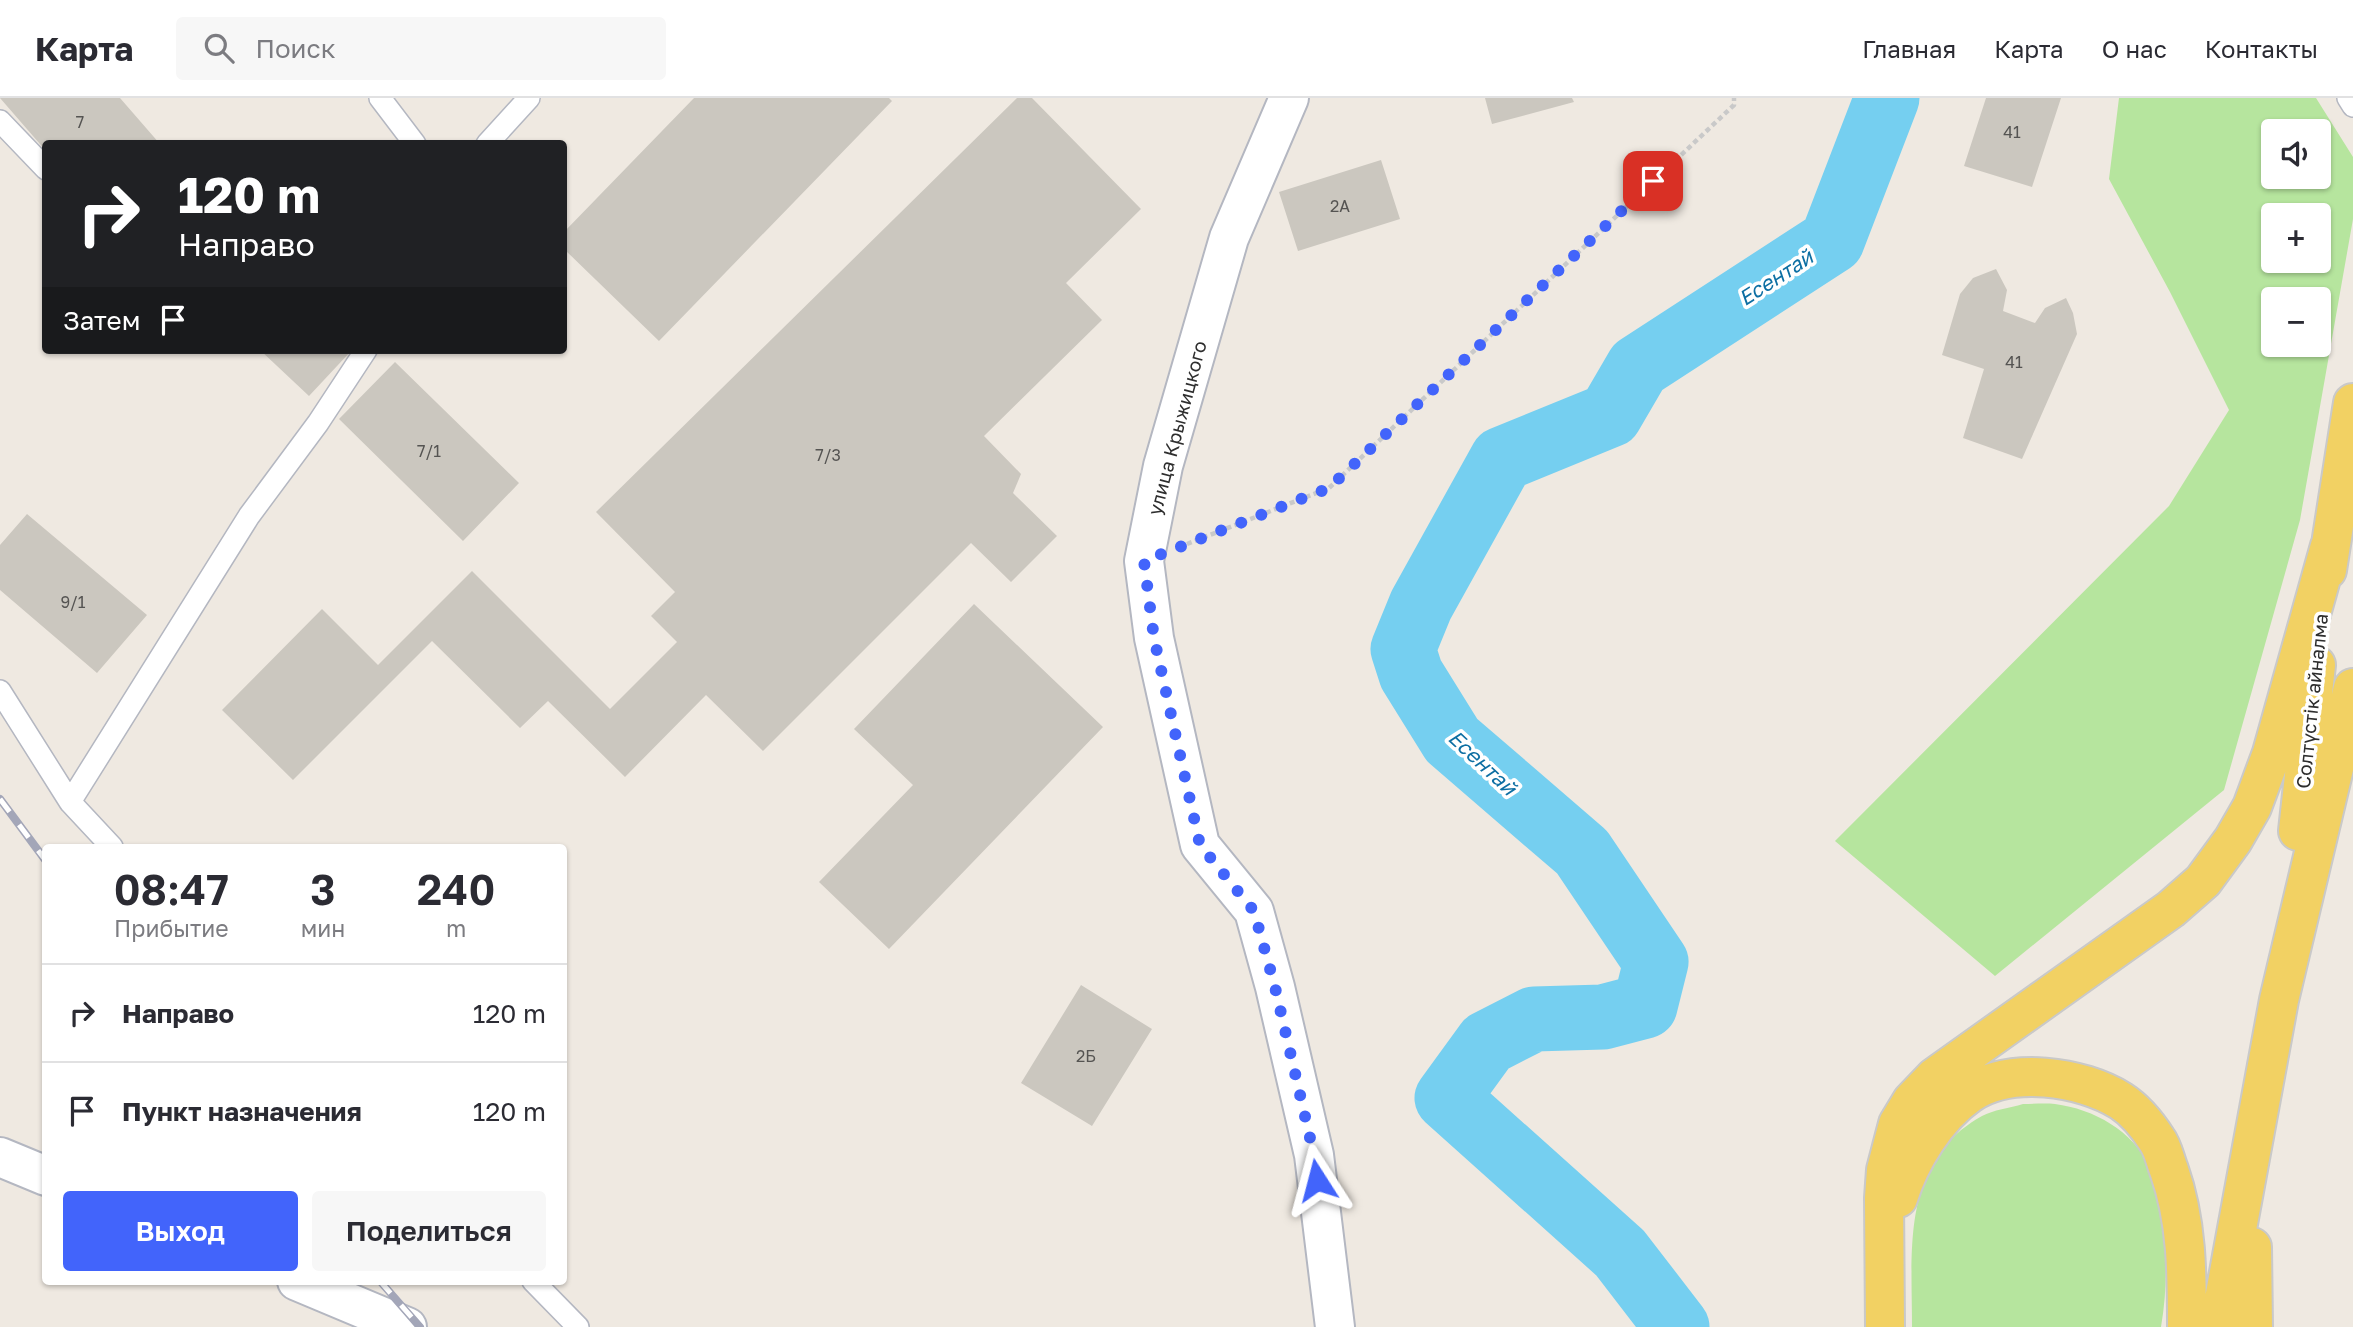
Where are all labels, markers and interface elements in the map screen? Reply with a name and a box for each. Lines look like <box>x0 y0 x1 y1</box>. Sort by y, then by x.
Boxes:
search box <box>176 17 666 80</box>
text: Карта <box>35 29 134 68</box>
icon: search <box>200 29 238 67</box>
text: Поиск <box>256 33 336 64</box>
text: Главная <box>1862 34 1956 63</box>
text: Карта <box>1994 34 2064 63</box>
text: О нас <box>2102 34 2167 63</box>
text: Контакты <box>2205 34 2318 63</box>
house number: 7 <box>76 112 84 132</box>
map controls <box>2261 119 2331 357</box>
button: sound <box>2261 119 2331 189</box>
house number: 41 <box>2003 122 2021 142</box>
pin <box>1623 151 1683 211</box>
icon: arrive <box>1634 162 1672 200</box>
text: 120 m <box>178 165 320 224</box>
icon: right <box>63 168 154 259</box>
house number: 2А <box>1330 196 1350 216</box>
button: + <box>2261 203 2331 273</box>
text: Направо <box>178 225 315 263</box>
water label: Есентай <box>1733 243 1819 311</box>
button: − <box>2261 287 2331 357</box>
icon: arrive <box>154 301 192 339</box>
text: Затем <box>63 305 140 336</box>
street label: улица Крыжицкого <box>1142 338 1211 518</box>
house number: 41 <box>2005 352 2023 372</box>
house number: 7/1 <box>417 441 441 461</box>
house number: 7/3 <box>815 445 841 465</box>
house number: 9/1 <box>60 592 86 612</box>
street label: Солтүстік айналма <box>2291 612 2332 790</box>
water label: Есентай <box>1443 724 1523 801</box>
text: 08:47 <box>114 864 229 914</box>
text: 3 <box>310 864 336 914</box>
text: 240 <box>417 864 495 914</box>
text: Прибытие <box>114 914 229 942</box>
text: мин <box>301 914 345 942</box>
text: m <box>446 914 466 942</box>
icon: right <box>63 994 101 1032</box>
text: Направо <box>122 998 234 1029</box>
text: 120 m <box>473 998 546 1029</box>
house number: 2Б <box>1076 1046 1096 1066</box>
icon: arrive <box>63 1092 101 1130</box>
text: Пункт назначения <box>122 1096 362 1127</box>
text: 120 m <box>473 1096 546 1127</box>
position arrow <box>1280 1143 1354 1217</box>
button: Выход <box>63 1191 298 1271</box>
button: Поделиться <box>312 1191 546 1271</box>

